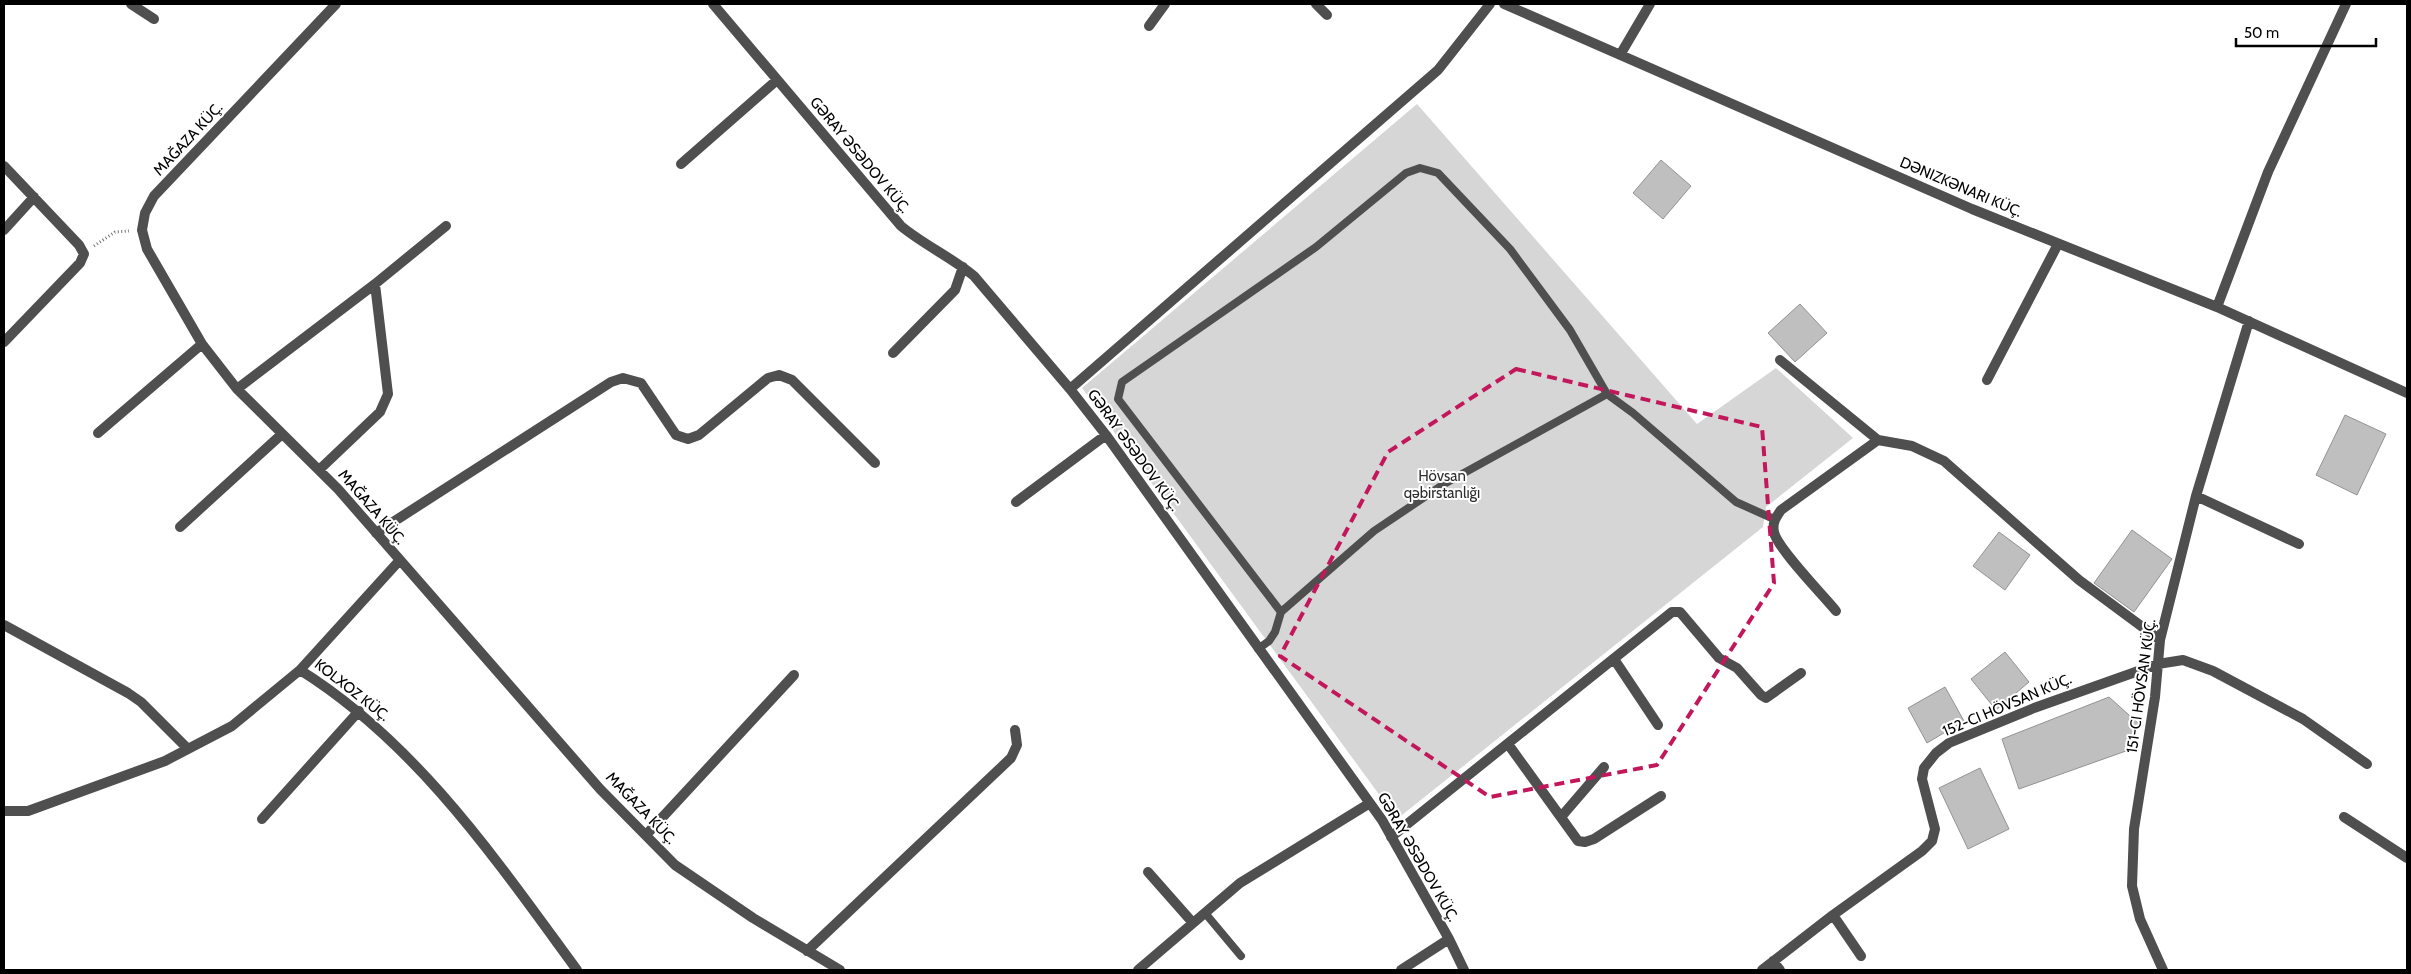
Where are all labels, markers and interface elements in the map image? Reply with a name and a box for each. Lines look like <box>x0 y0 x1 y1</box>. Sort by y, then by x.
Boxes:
scale bar <box>2236 15 2376 47</box>
text: 50 m <box>2244 24 2279 42</box>
street label: GƏRAY ƏSƏDOV KÜÇ. <box>806 93 914 217</box>
street label: MAĞAZA KÜÇ. <box>149 98 226 179</box>
street label: DƏNIZKƏNARI KÜÇ. <box>1897 153 2025 221</box>
street label: GƏRAY ƏSƏDOV KÜÇ. <box>1084 386 1184 514</box>
street label: MAĞAZA KÜÇ. <box>335 465 410 548</box>
park label: Hövsan qəbirstanlığı <box>1404 467 1480 502</box>
street label: 151-CI HÖVSAN KÜÇ. <box>2123 618 2159 754</box>
street label: KOLXOZ KÜÇ. <box>311 655 393 725</box>
street label: 152-CI HÖVSAN KÜÇ. <box>1940 670 2074 740</box>
street label: MAĞAZA KÜÇ. <box>602 767 681 848</box>
street label: GƏRAY ƏSƏDOV KÜÇ. <box>1374 789 1462 925</box>

